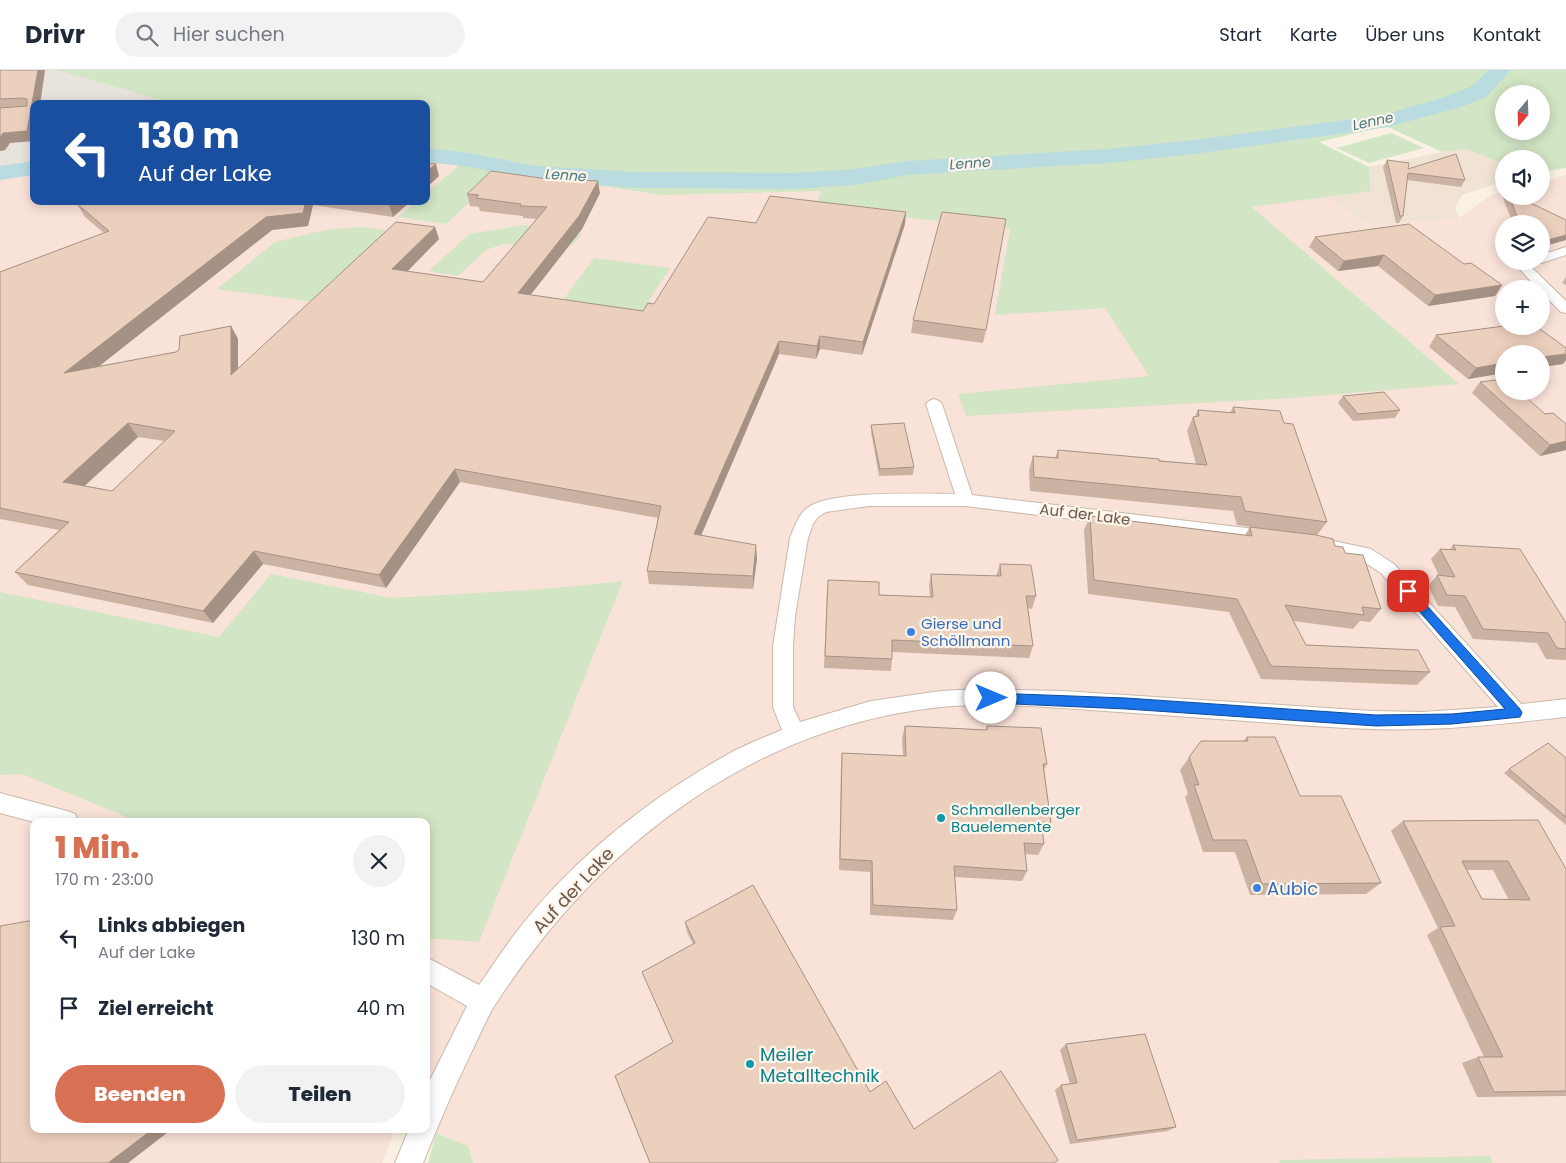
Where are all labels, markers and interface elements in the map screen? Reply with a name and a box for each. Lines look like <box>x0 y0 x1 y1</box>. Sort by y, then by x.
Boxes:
search box <box>115 12 465 57</box>
text: Drivr <box>25 18 85 51</box>
icon: search <box>133 21 161 49</box>
text: Hier suchen <box>173 21 285 48</box>
text: Start <box>1219 22 1262 47</box>
text: Karte <box>1290 22 1337 47</box>
text: Über uns <box>1365 22 1445 47</box>
text: Kontakt <box>1473 22 1541 47</box>
north arrow <box>1495 85 1550 140</box>
map controls <box>1495 85 1550 400</box>
water label: Lenne <box>1351 107 1396 135</box>
text: 130 m <box>138 111 240 160</box>
icon: left <box>55 120 120 185</box>
button: sound <box>1495 150 1550 205</box>
water label: Lenne <box>949 152 992 174</box>
text: Auf der Lake <box>138 158 272 189</box>
water label: Lenne <box>545 164 588 186</box>
button: layers <box>1495 215 1550 270</box>
button: + <box>1495 280 1550 335</box>
button: − <box>1495 345 1550 400</box>
street label: Auf der Lake <box>1038 498 1132 530</box>
pin <box>1387 570 1429 612</box>
icon: arrive <box>1394 577 1422 605</box>
place label: Gierse und Schöllmann <box>921 613 1010 651</box>
marker: Gierse und Schöllmann <box>905 626 917 638</box>
position arrow <box>964 671 1016 723</box>
place label: Schmallenberger Bauelemente <box>951 799 1081 837</box>
marker: Schmallenberger Bauelemente <box>935 812 947 824</box>
text: 1 Min. <box>55 826 139 869</box>
button: close <box>353 835 405 887</box>
street label: Auf der Lake <box>526 841 620 939</box>
text: 170 m · 23:00 <box>55 868 154 891</box>
place label: Aubic <box>1267 876 1318 901</box>
marker: Aubic <box>1251 882 1263 894</box>
text: Links abbiegen <box>98 912 245 939</box>
icon: left <box>55 924 83 952</box>
text: 130 m <box>351 925 405 952</box>
text: Auf der Lake <box>98 941 195 964</box>
icon: arrive <box>55 994 83 1022</box>
text: Ziel erreicht <box>98 995 214 1022</box>
text: 40 m <box>356 995 405 1022</box>
place label: Meiler Metalltechnik <box>760 1042 880 1088</box>
marker: Meiler Metalltechnik <box>744 1058 756 1070</box>
button: Beenden <box>55 1065 225 1123</box>
button: Teilen <box>235 1065 405 1123</box>

